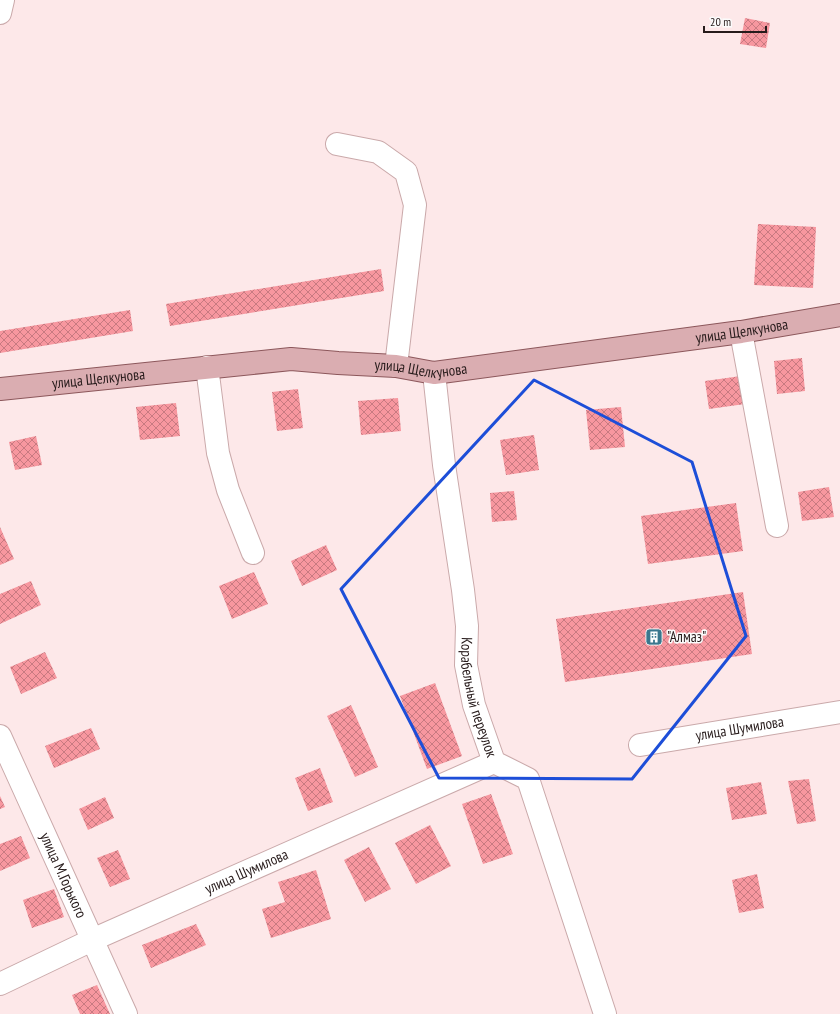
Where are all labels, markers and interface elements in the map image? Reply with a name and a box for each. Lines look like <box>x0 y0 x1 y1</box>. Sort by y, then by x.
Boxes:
scale bar <box>704 8 766 34</box>
text: 20 m <box>710 14 731 29</box>
street label: улица Щелкунова <box>694 314 789 347</box>
street label: улица Щелкунова <box>374 355 468 382</box>
street label: улица Щелкунова <box>51 364 146 393</box>
building icon: "Алмаз" <box>644 627 664 647</box>
place label: "Алмаз" <box>667 627 706 646</box>
street label: Корабельный переулок <box>457 637 502 760</box>
street label: улица Шумилова <box>694 711 785 745</box>
street label: улица М.Горького <box>36 829 91 921</box>
street label: улица Шумилова <box>202 844 291 898</box>

